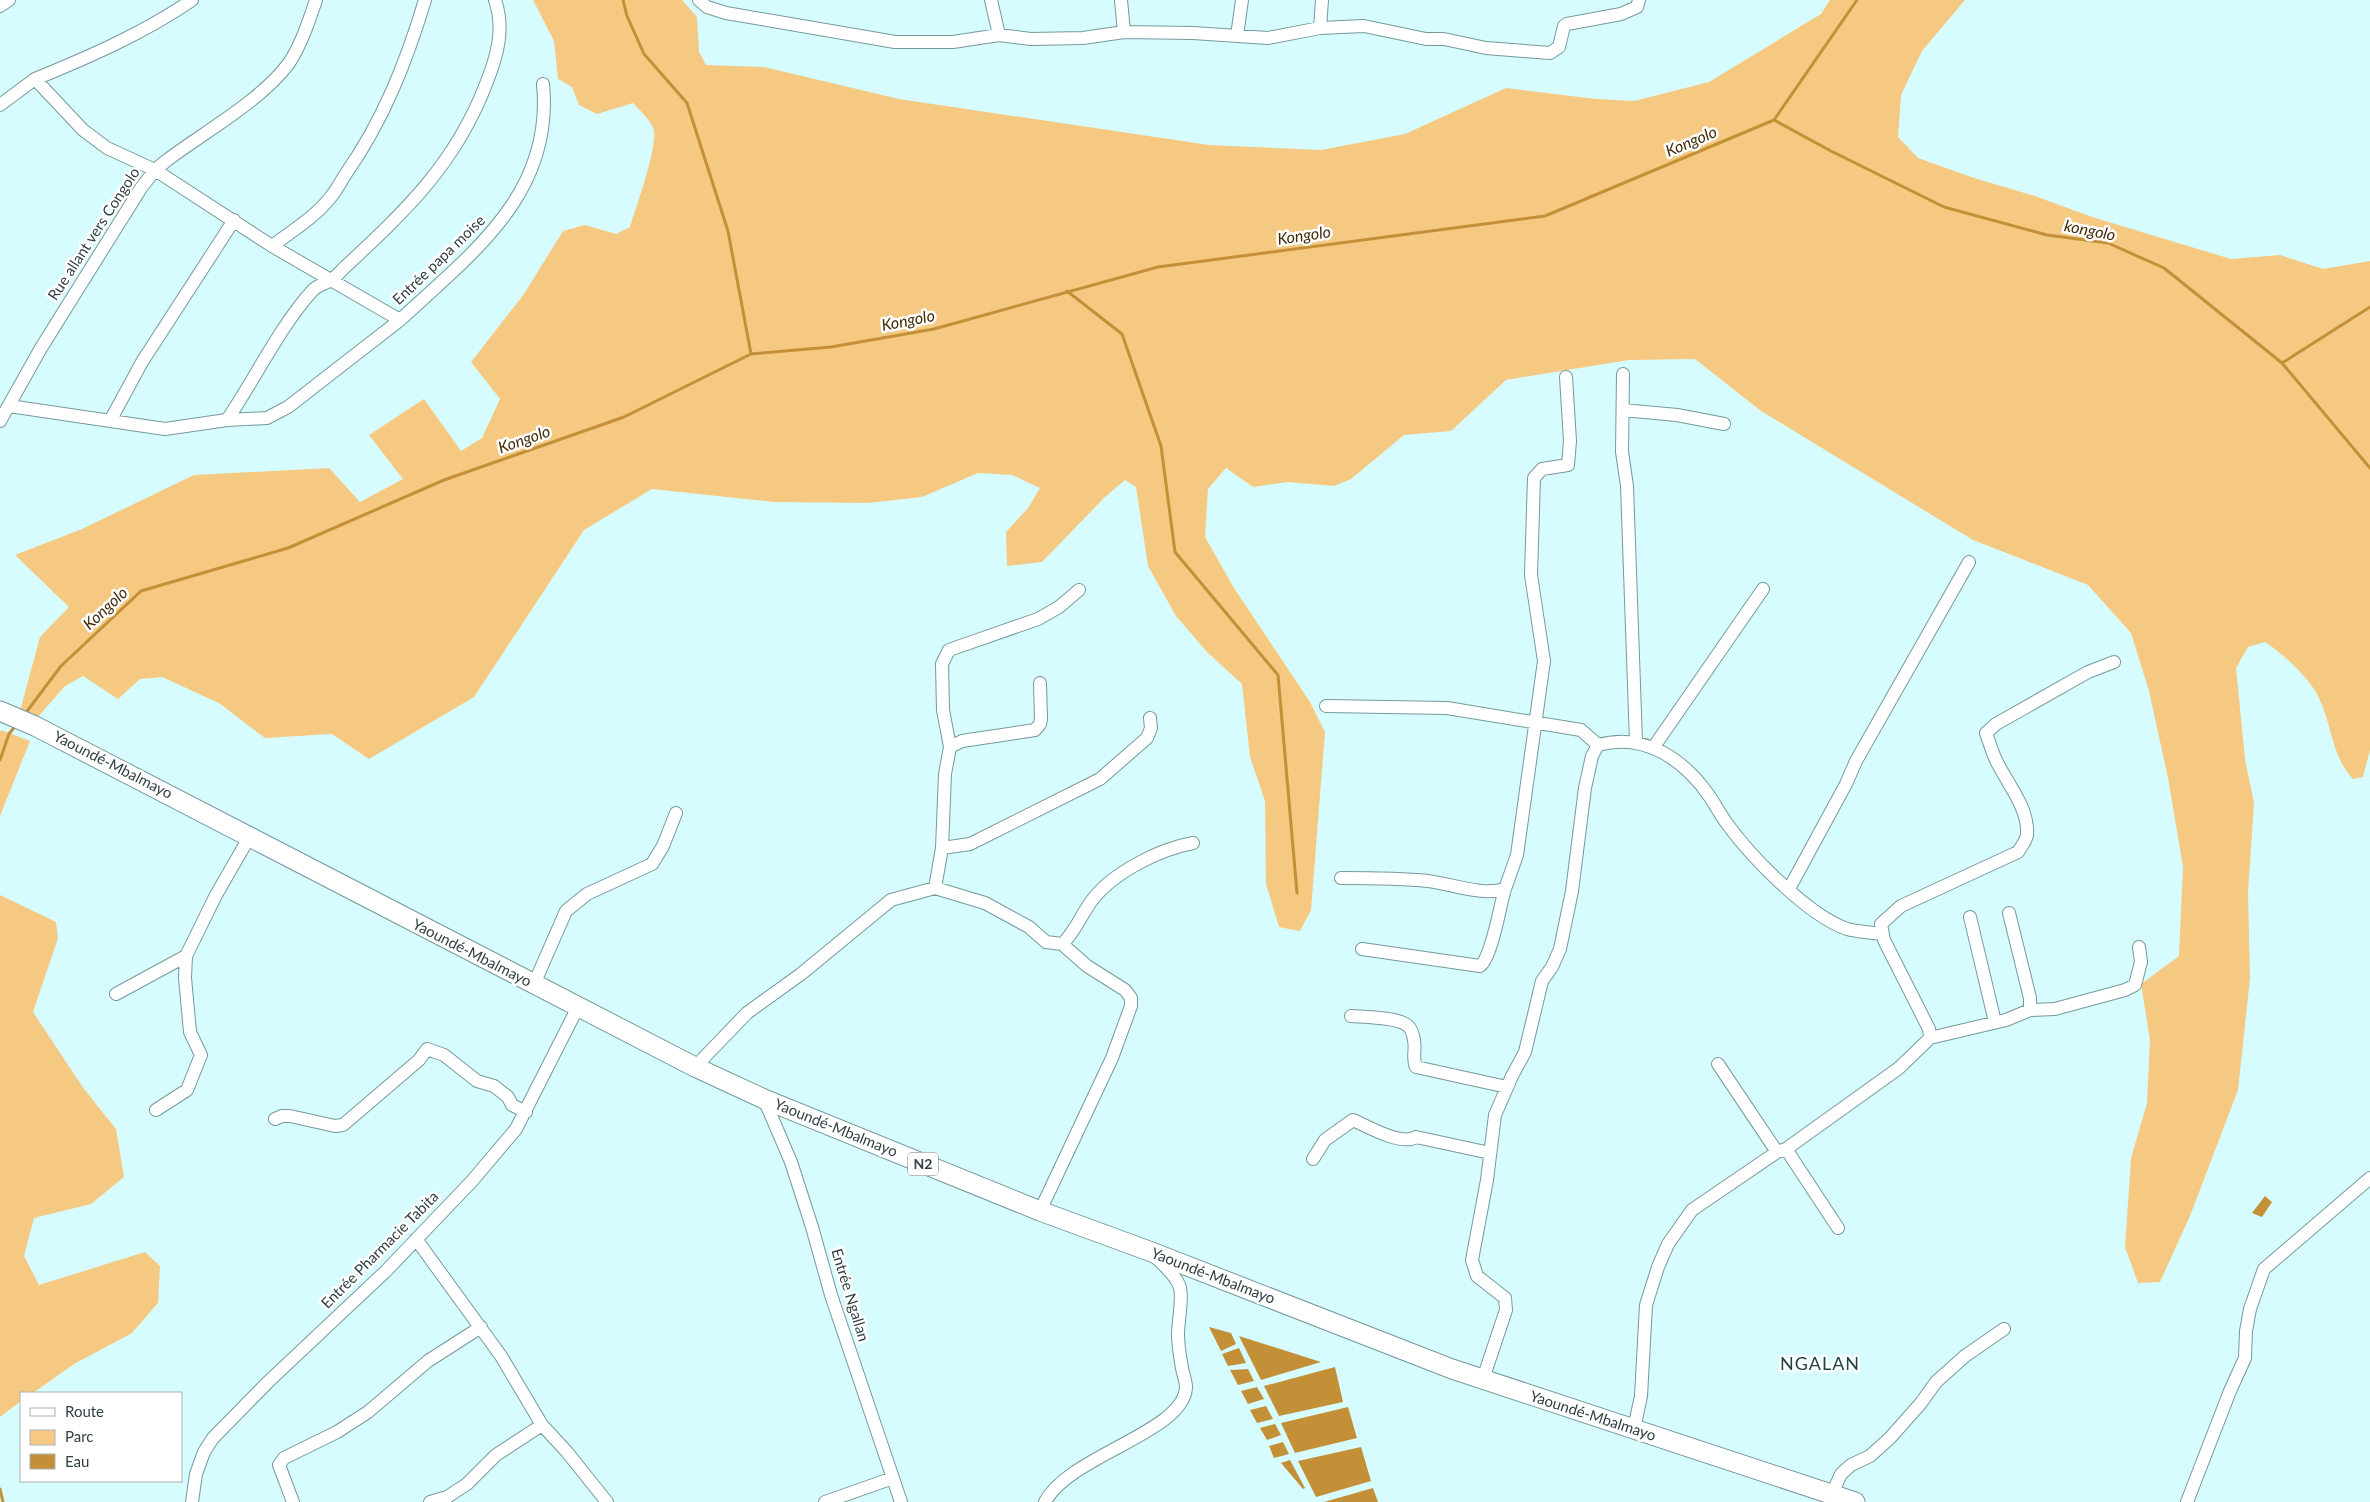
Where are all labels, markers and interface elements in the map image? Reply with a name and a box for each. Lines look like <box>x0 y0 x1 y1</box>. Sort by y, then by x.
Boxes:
water label: Kongolo <box>1662 121 1719 160</box>
street label: Rue allant vers Congolo <box>44 164 143 303</box>
street label: Entrée papa moise <box>388 211 488 308</box>
water label: kongolo <box>2063 215 2117 244</box>
water label: Kongolo <box>1276 221 1332 248</box>
water label: Kongolo <box>880 305 936 334</box>
water label: Kongolo <box>495 421 552 456</box>
water label: Kongolo <box>78 582 131 633</box>
street label: Yaoundé-Mbalmayo <box>51 726 176 802</box>
street label: Yaoundé-Mbalmayo <box>410 914 535 990</box>
street label: Yaoundé-Mbalmayo <box>772 1094 901 1160</box>
road number: N2 <box>908 1152 938 1176</box>
street label: Entrée Pharmacie Tabita <box>317 1187 442 1312</box>
street label: Yaoundé-Mbalmayo <box>1149 1243 1278 1307</box>
street label: Entrée Ngallan <box>828 1246 874 1343</box>
district label: NGALAN <box>1780 1352 1860 1374</box>
street label: Yaoundé-Mbalmayo <box>1528 1386 1658 1444</box>
legend <box>20 1392 182 1482</box>
text: Route <box>65 1402 104 1420</box>
text: Parc <box>65 1427 94 1445</box>
text: Eau <box>65 1452 89 1470</box>

